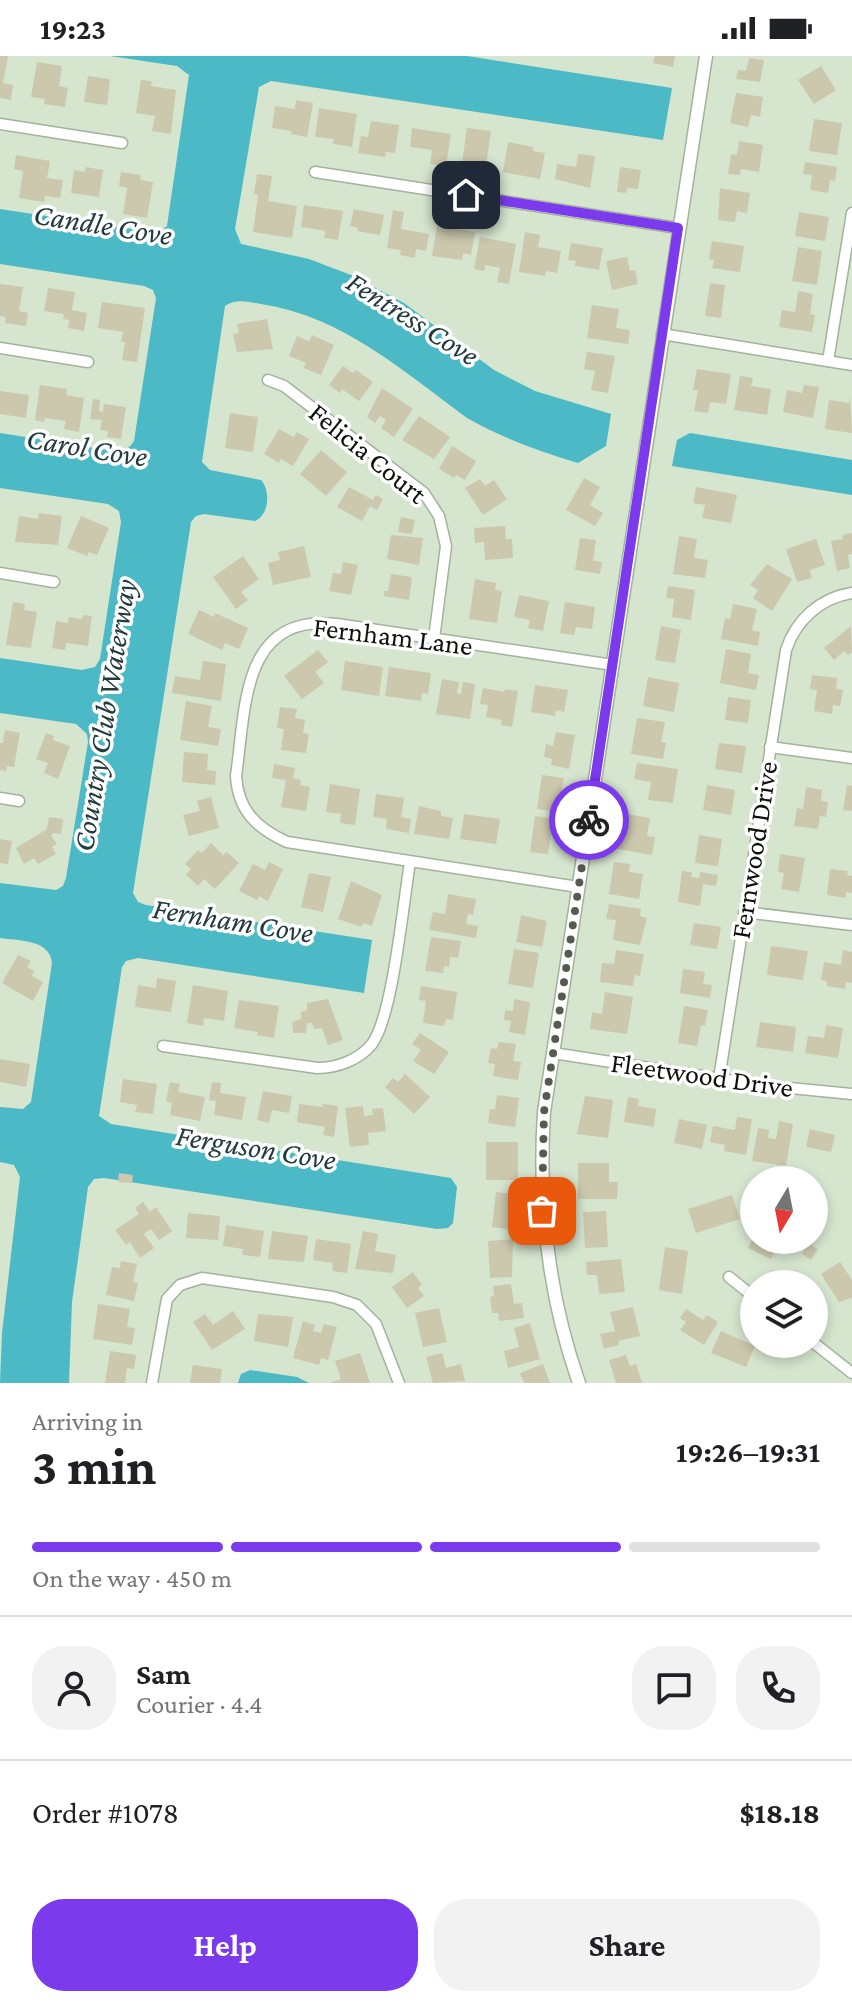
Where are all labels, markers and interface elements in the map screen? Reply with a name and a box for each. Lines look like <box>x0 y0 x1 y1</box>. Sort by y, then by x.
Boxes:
text: 19:23 <box>40 12 106 45</box>
pin <box>432 161 500 229</box>
icon: home <box>444 173 488 217</box>
water label: Candle Cove <box>32 197 174 251</box>
water label: Fentress Cove <box>341 264 485 372</box>
street label: Felicia Court <box>303 396 433 510</box>
water label: Carol Cove <box>24 421 150 473</box>
water label: Country Club Waterway <box>66 577 143 853</box>
street label: Fernham Lane <box>311 611 475 661</box>
street label: Fernwood Drive <box>725 759 783 941</box>
courier <box>549 780 629 860</box>
icon: bike <box>567 798 611 842</box>
water label: Fernham Cove <box>151 891 315 949</box>
street label: Fleetwood Drive <box>609 1047 795 1103</box>
water label: Ferguson Cove <box>174 1118 338 1177</box>
north arrow <box>740 1166 828 1254</box>
map controls <box>740 1166 828 1358</box>
pin <box>508 1177 576 1245</box>
icon: bag <box>520 1189 564 1233</box>
button: layers <box>740 1270 828 1358</box>
text: Arriving in <box>32 1407 143 1436</box>
text: 19:26–19:31 <box>676 1435 820 1468</box>
text: 3 min <box>32 1437 156 1495</box>
text: On the way · 450 m <box>32 1564 232 1593</box>
button: person <box>32 1646 116 1730</box>
button: chat <box>632 1646 716 1730</box>
button: phone <box>736 1646 820 1730</box>
text: Sam <box>136 1657 191 1690</box>
text: Courier · 4.4 <box>136 1690 262 1719</box>
text: Order #1078 <box>32 1796 179 1829</box>
text: $18.18 <box>739 1796 820 1829</box>
button: Help <box>32 1899 418 1991</box>
button: Share <box>434 1899 820 1991</box>

